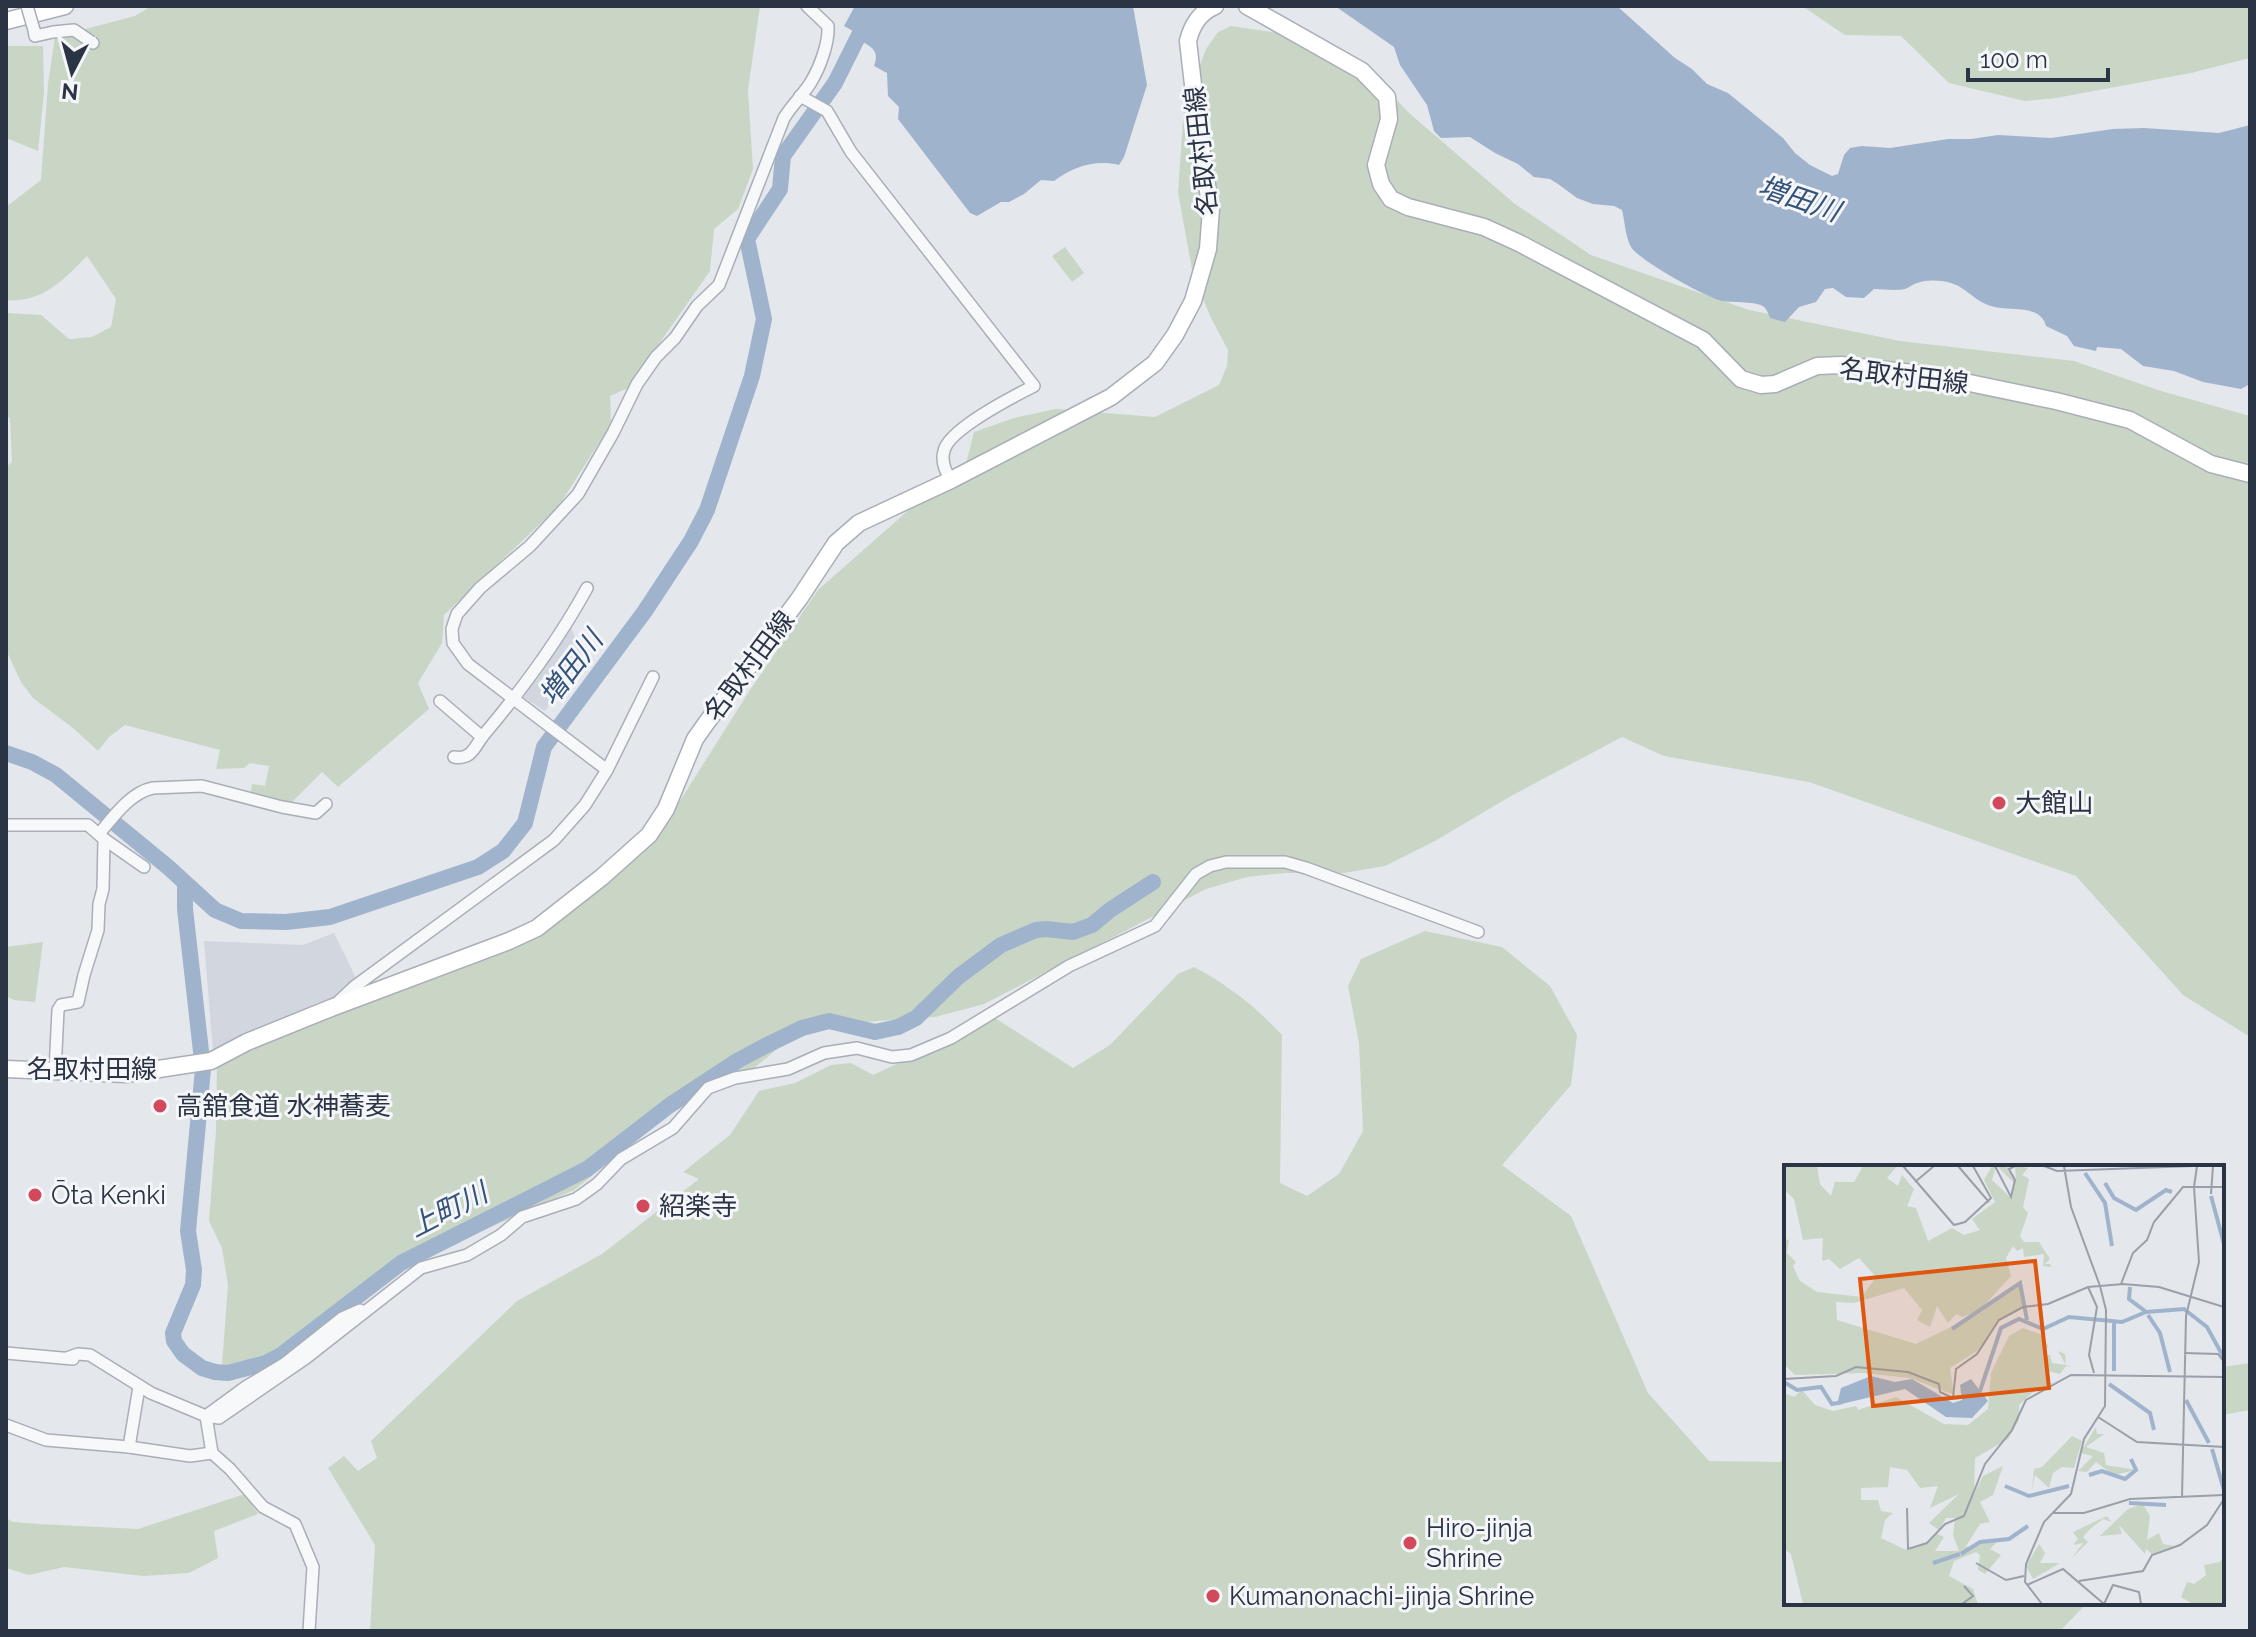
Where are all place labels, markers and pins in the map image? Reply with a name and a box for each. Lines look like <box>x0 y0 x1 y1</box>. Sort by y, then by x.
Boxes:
place label: 大館山 <box>2015 788 2093 818</box>
marker: 大館山 <box>1990 794 2008 812</box>
place label: 高舘食道 水神蕎麦 <box>176 1091 391 1121</box>
marker: 高舘食道 水神蕎麦 <box>151 1097 169 1115</box>
place label: Ōta Kenki <box>51 1179 166 1210</box>
marker: Ōta Kenki <box>26 1186 44 1204</box>
place label: 紹楽寺 <box>659 1191 737 1221</box>
marker: 紹楽寺 <box>634 1197 652 1215</box>
place label: Hiro-jinja Shrine <box>1426 1513 1533 1573</box>
marker: Hiro-jinja Shrine <box>1401 1534 1419 1552</box>
place label: Kumanonachi-jinja Shrine <box>1229 1581 1534 1611</box>
marker: Kumanonachi-jinja Shrine <box>1204 1587 1222 1605</box>

